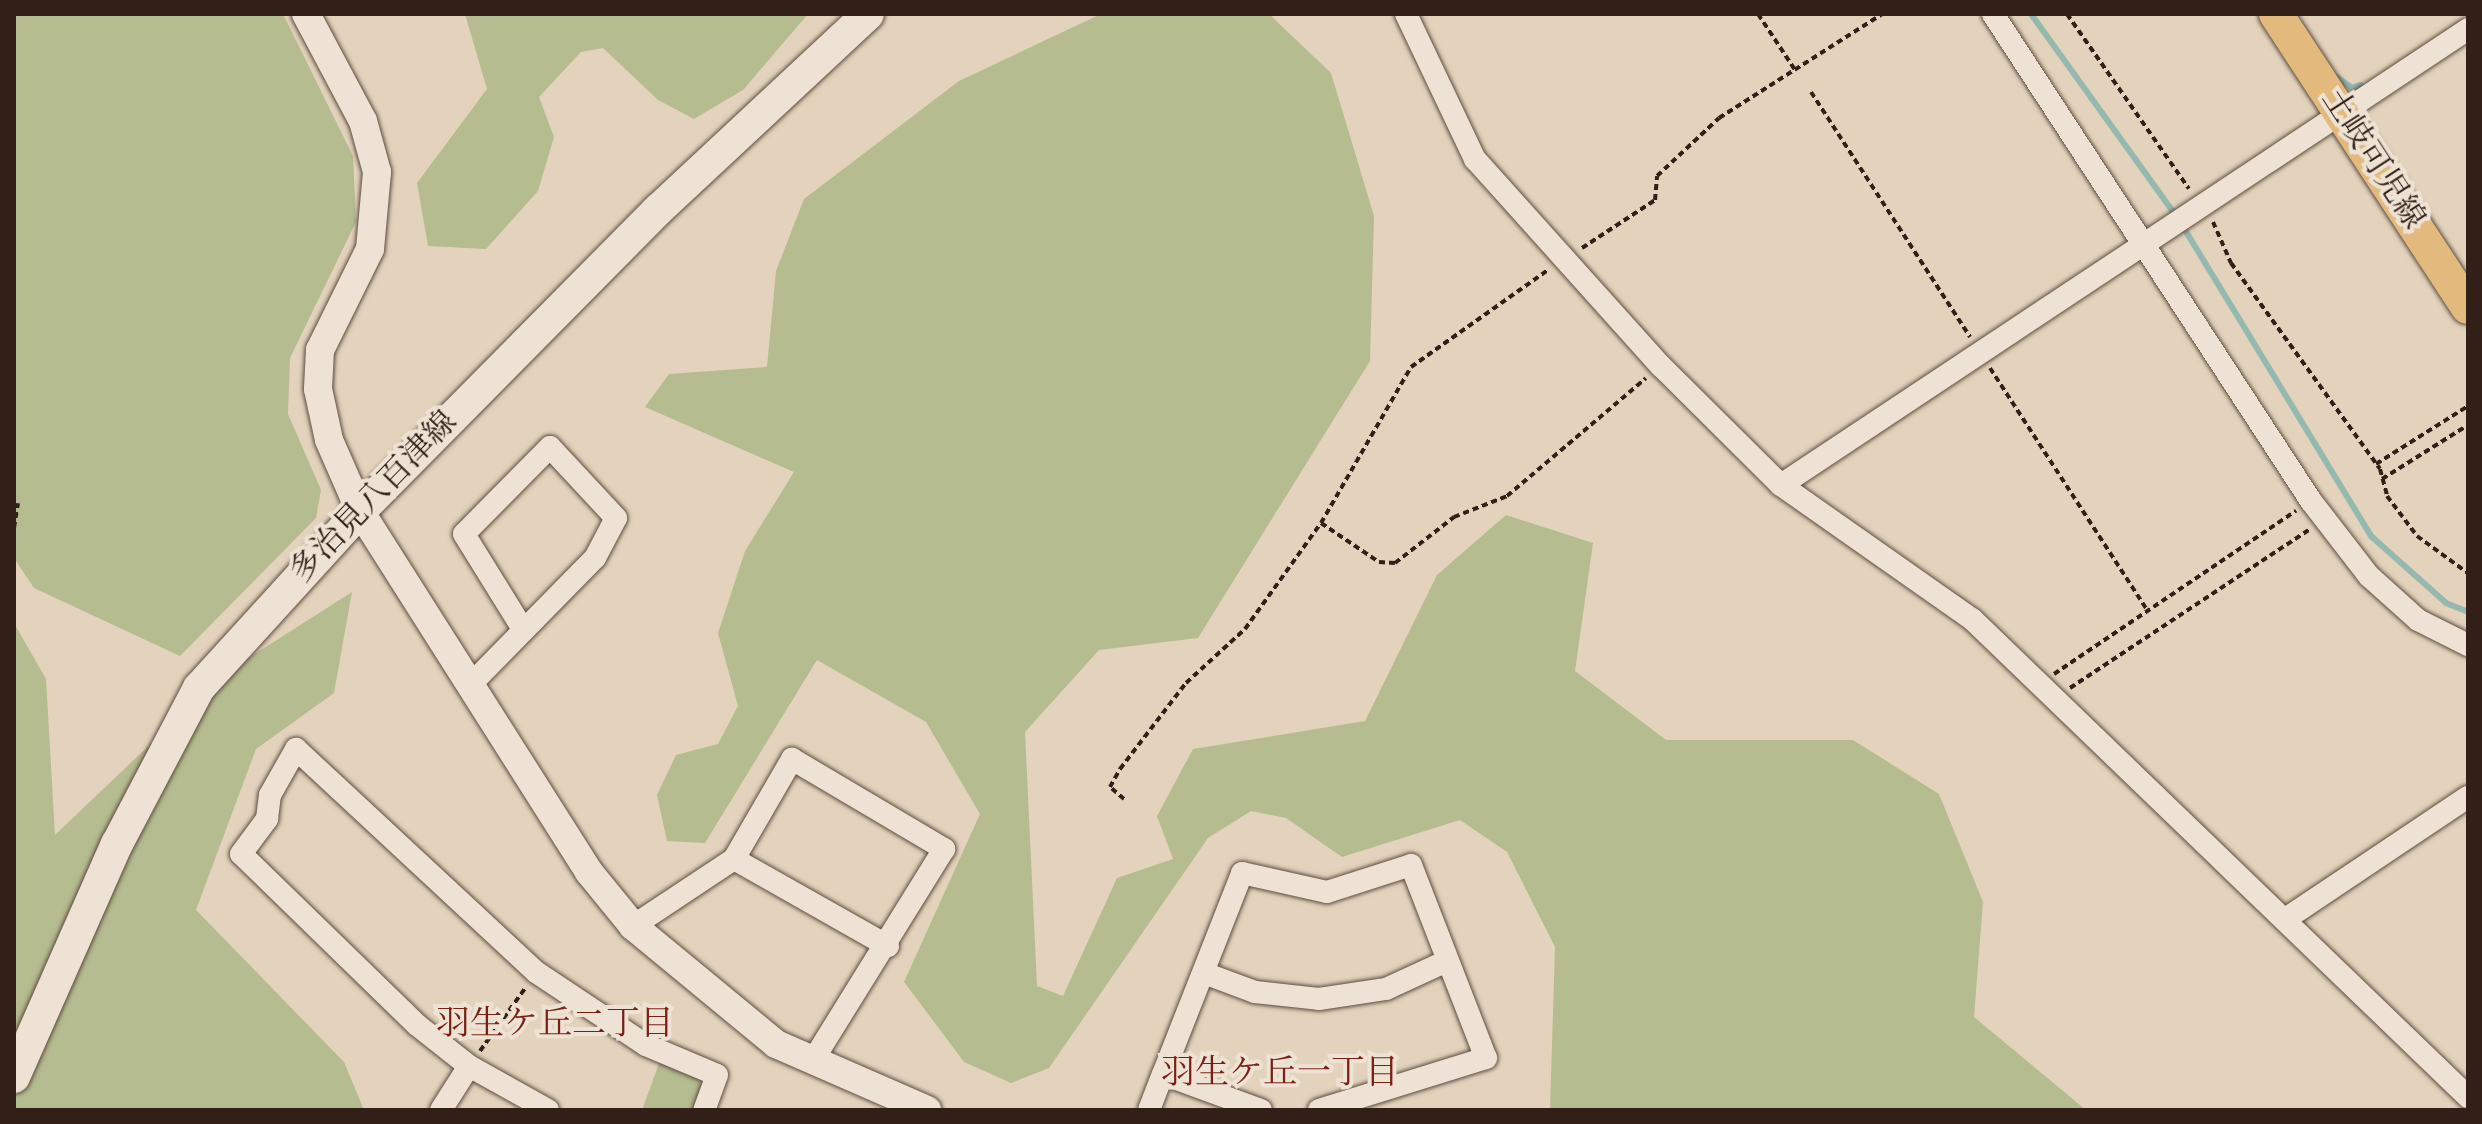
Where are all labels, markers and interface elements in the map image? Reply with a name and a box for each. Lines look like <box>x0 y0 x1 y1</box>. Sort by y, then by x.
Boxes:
street label: 土岐可児線 <box>2312 82 2432 238</box>
street label: 多治見八百津線 <box>283 404 467 592</box>
district label: 羽生ケ丘二丁目 <box>436 1006 674 1046</box>
district label: 羽生ケ丘一丁目 <box>1161 1055 1399 1095</box>

